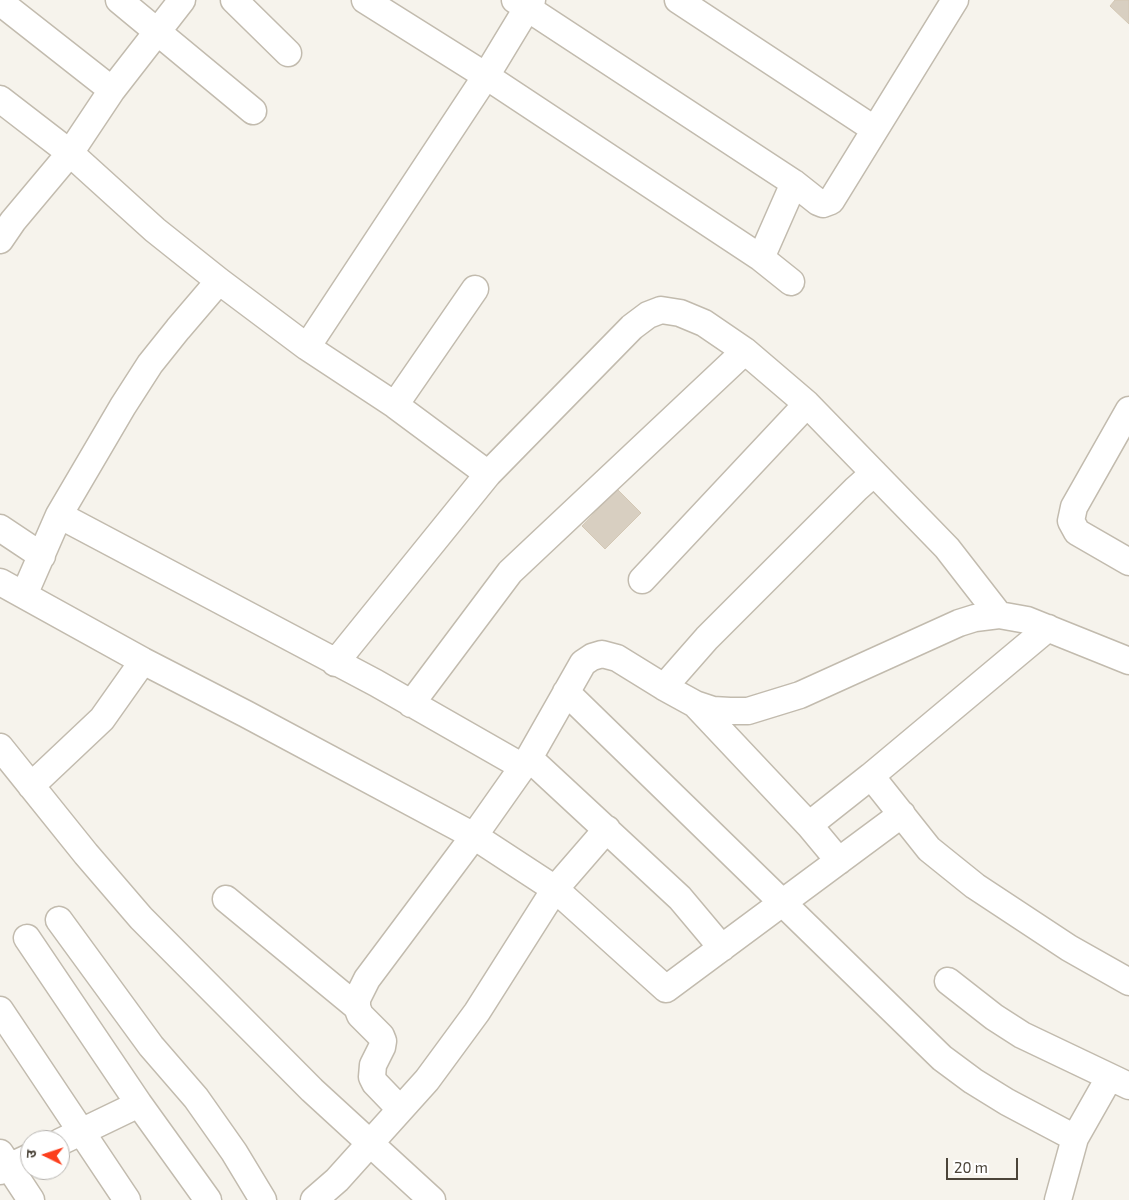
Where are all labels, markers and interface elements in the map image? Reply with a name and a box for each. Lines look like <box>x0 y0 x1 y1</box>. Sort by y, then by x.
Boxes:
north arrow <box>20 1130 70 1180</box>
scale bar <box>949 1148 1022 1180</box>
text: उ <box>22 1149 39 1159</box>
text: 20 m <box>954 1158 988 1176</box>

